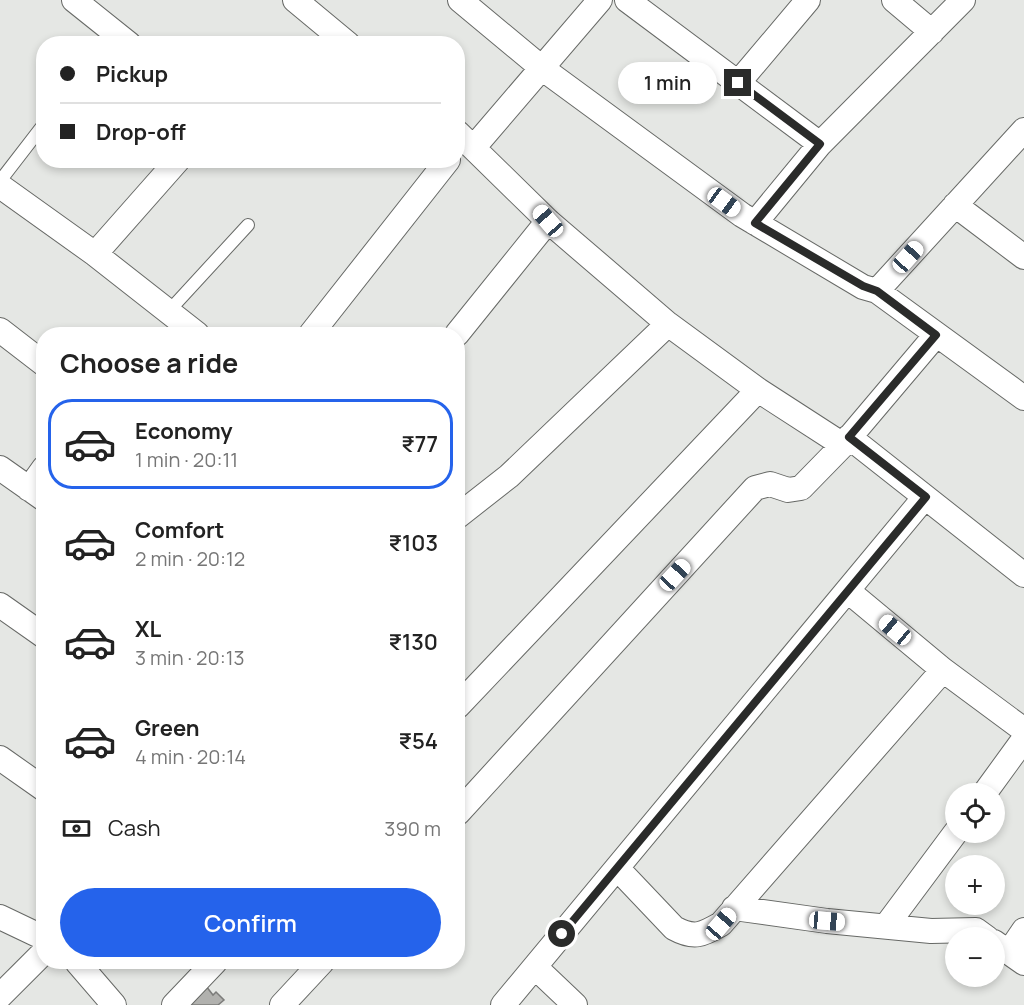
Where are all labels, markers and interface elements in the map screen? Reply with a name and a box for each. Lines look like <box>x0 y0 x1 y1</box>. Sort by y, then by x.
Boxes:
text: Pickup <box>96 59 168 89</box>
callout: 1 min <box>618 62 717 104</box>
text: 1 min <box>644 69 691 96</box>
route end <box>724 69 751 96</box>
text: Drop-off <box>96 117 186 147</box>
car <box>704 184 744 220</box>
car <box>529 202 567 240</box>
car <box>889 238 927 276</box>
text: Choose a ride <box>60 344 238 381</box>
text: Economy <box>135 416 233 446</box>
icon: car <box>63 417 117 471</box>
text: ₹77 <box>401 429 438 459</box>
text: 1 min · 20:11 <box>135 446 238 473</box>
text: Comfort <box>135 515 224 545</box>
icon: car <box>63 516 117 570</box>
text: ₹103 <box>389 528 438 558</box>
text: 2 min · 20:12 <box>135 545 245 572</box>
car <box>656 556 694 594</box>
car <box>875 612 915 648</box>
text: XL <box>135 614 161 644</box>
icon: car <box>63 615 117 669</box>
text: ₹130 <box>389 627 438 657</box>
text: 3 min · 20:13 <box>135 644 245 671</box>
text: Green <box>135 713 200 743</box>
icon: car <box>63 714 117 768</box>
text: ₹54 <box>398 726 438 756</box>
text: 4 min · 20:14 <box>135 743 246 770</box>
map controls <box>945 783 1005 987</box>
button: locate <box>945 783 1005 843</box>
icon: cash <box>60 812 93 845</box>
text: Cash <box>108 813 161 843</box>
text: 390 m <box>384 815 441 842</box>
button: + <box>945 855 1005 915</box>
button: Confirm <box>60 888 441 957</box>
car <box>702 905 740 943</box>
car <box>808 910 846 932</box>
route start <box>548 920 575 947</box>
button: − <box>945 927 1005 987</box>

